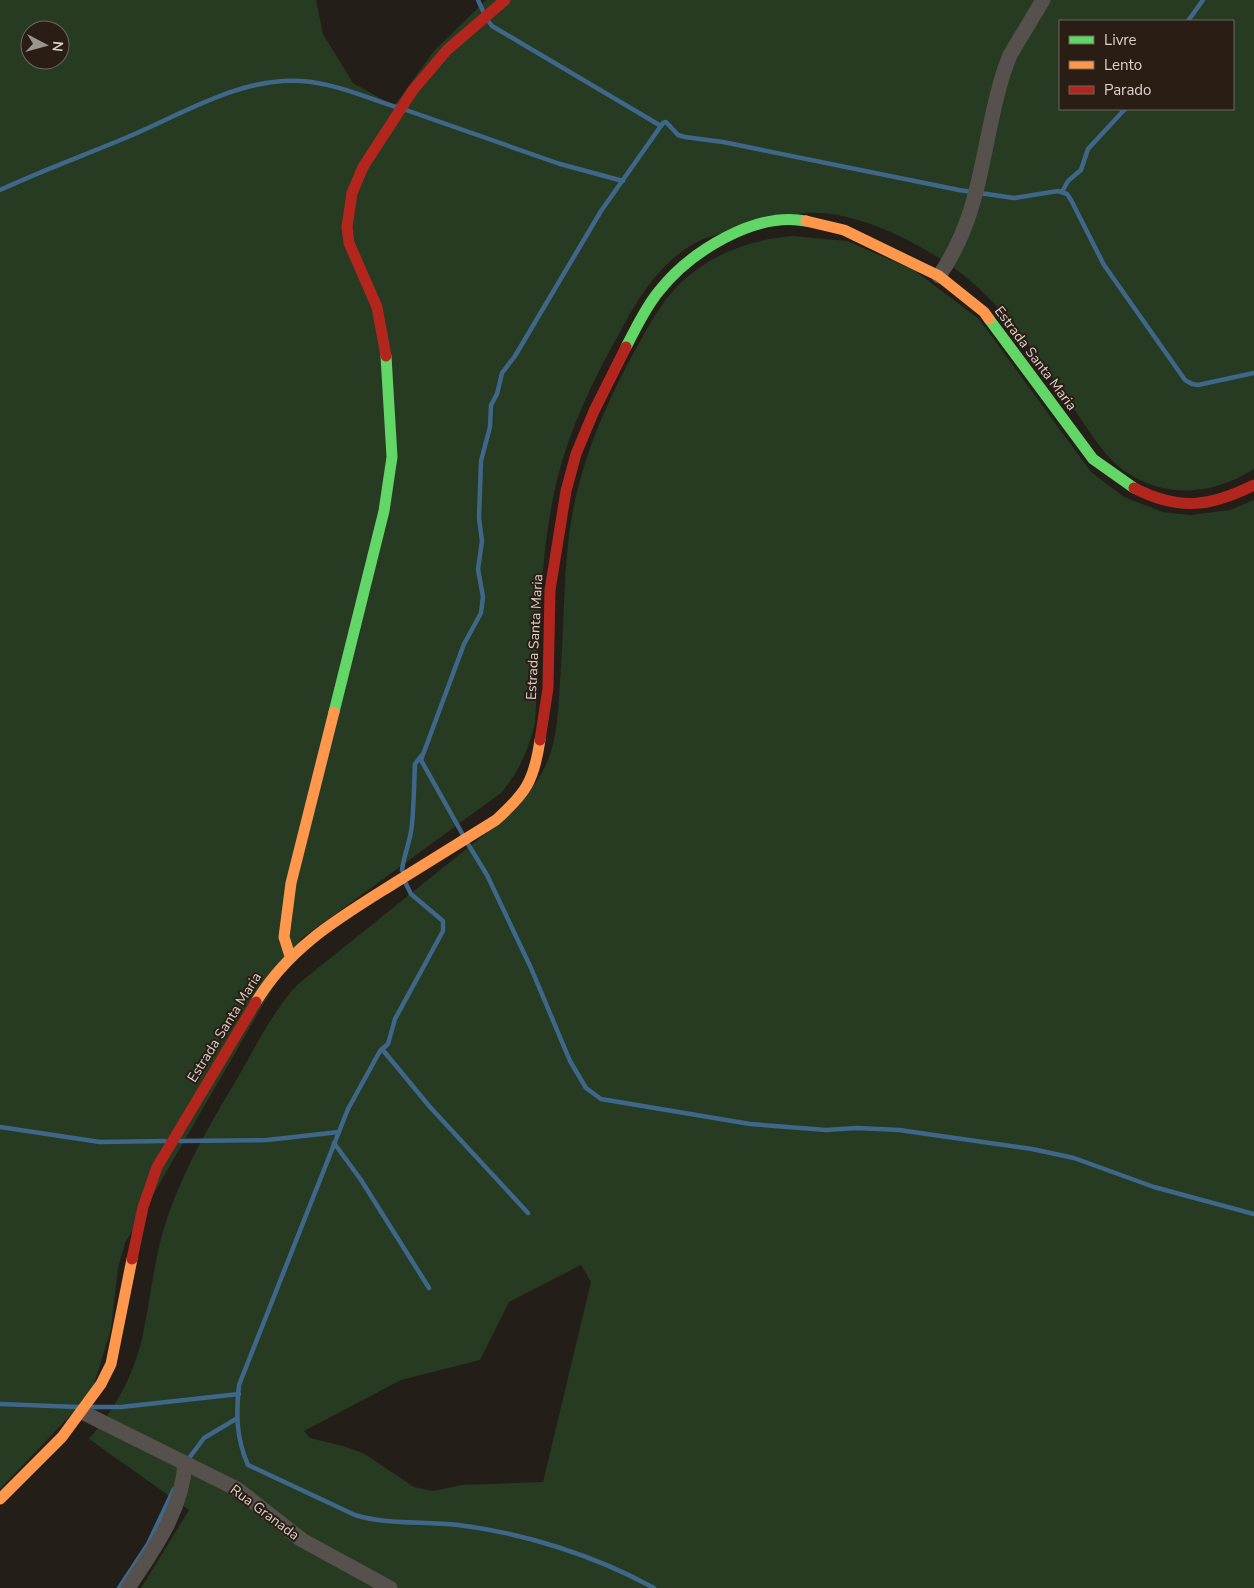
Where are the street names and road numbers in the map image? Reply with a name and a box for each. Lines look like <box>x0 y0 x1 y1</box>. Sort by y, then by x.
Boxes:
street label: Estrada Santa Maria <box>990 302 1081 414</box>
street label: Estrada Santa Maria <box>522 574 547 701</box>
street label: Estrada Santa Maria <box>183 969 266 1086</box>
street label: Rua Granada <box>226 1480 303 1545</box>

